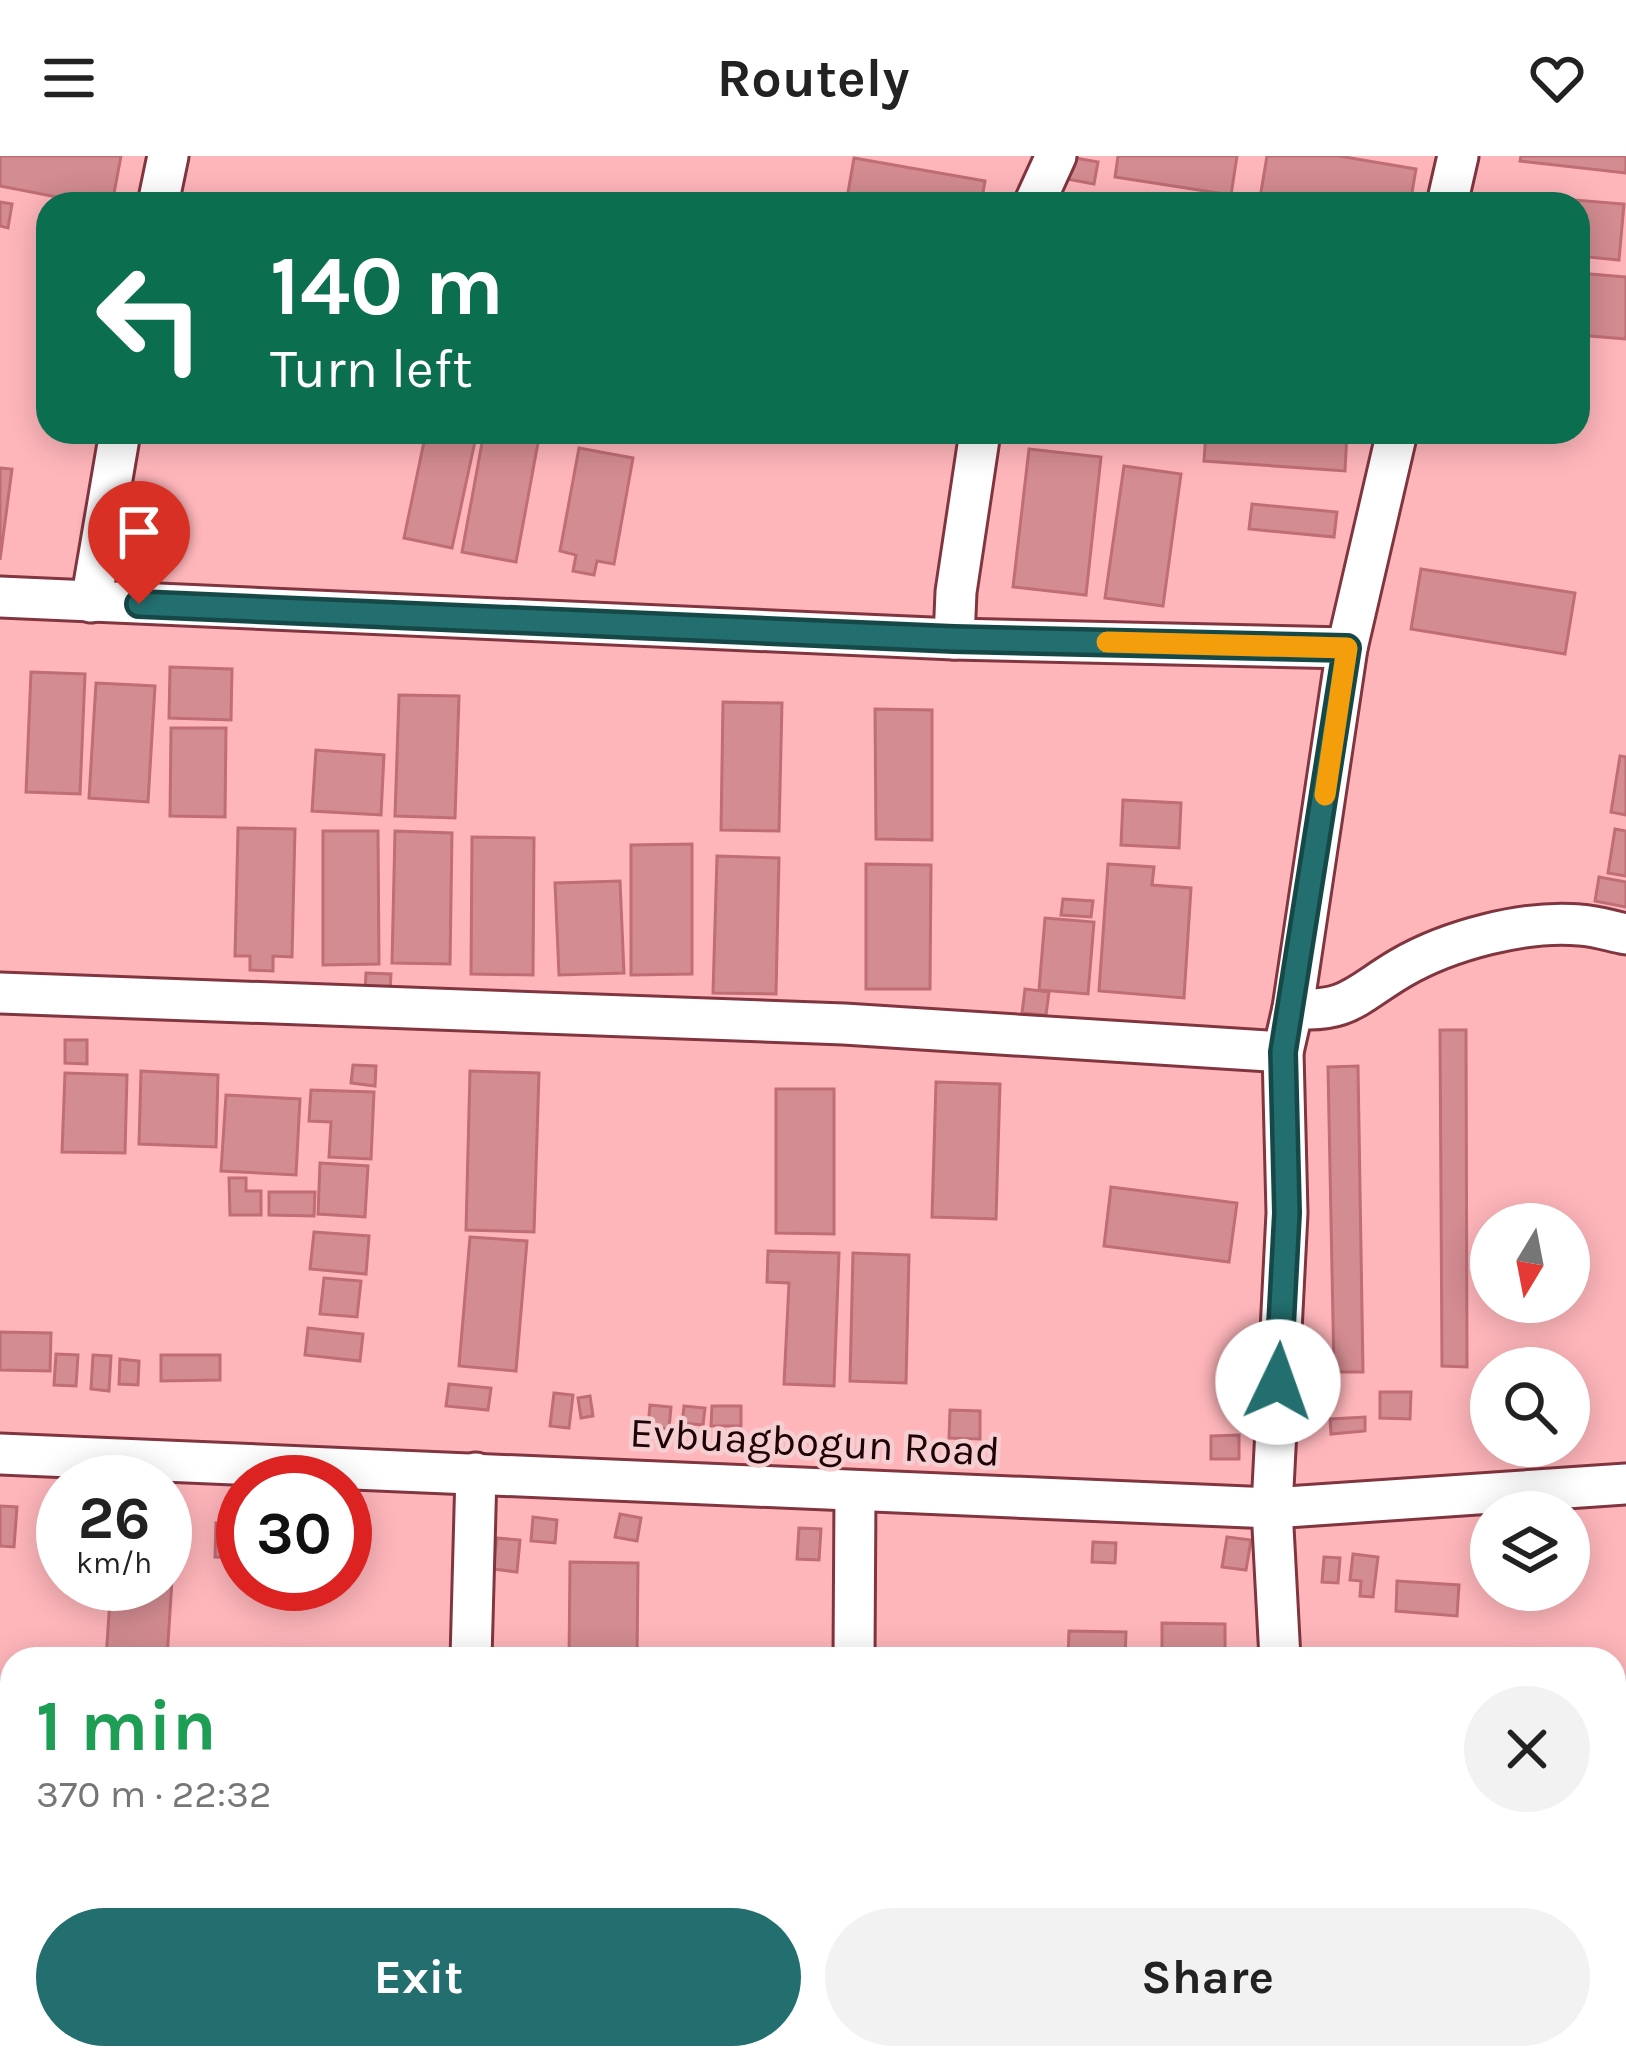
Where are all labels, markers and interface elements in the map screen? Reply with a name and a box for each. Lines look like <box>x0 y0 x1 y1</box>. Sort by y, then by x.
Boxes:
icon: menu <box>36 45 102 111</box>
icon: heart <box>1524 45 1590 111</box>
text: Routely <box>717 46 909 110</box>
text: 140 m <box>270 237 504 335</box>
icon: left <box>72 240 228 396</box>
text: Turn left <box>270 337 473 401</box>
pin <box>88 481 190 604</box>
icon: arrive <box>106 499 172 565</box>
north arrow <box>1470 1203 1590 1323</box>
map controls <box>1470 1203 1590 1611</box>
position arrow <box>1215 1319 1341 1445</box>
button: search <box>1470 1347 1590 1467</box>
street label: Evbuagbogun Road <box>629 1407 1001 1477</box>
speed limit sign: 30 <box>216 1455 372 1611</box>
text: 26 <box>78 1483 150 1553</box>
button: layers <box>1470 1491 1590 1611</box>
text: km/h <box>76 1545 152 1581</box>
text: 1 min <box>36 1684 217 1768</box>
button: close <box>1464 1686 1590 1812</box>
text: 370 m · 22:32 <box>36 1771 272 1817</box>
button: Exit <box>36 1908 801 2046</box>
button: Share <box>825 1908 1590 2046</box>

